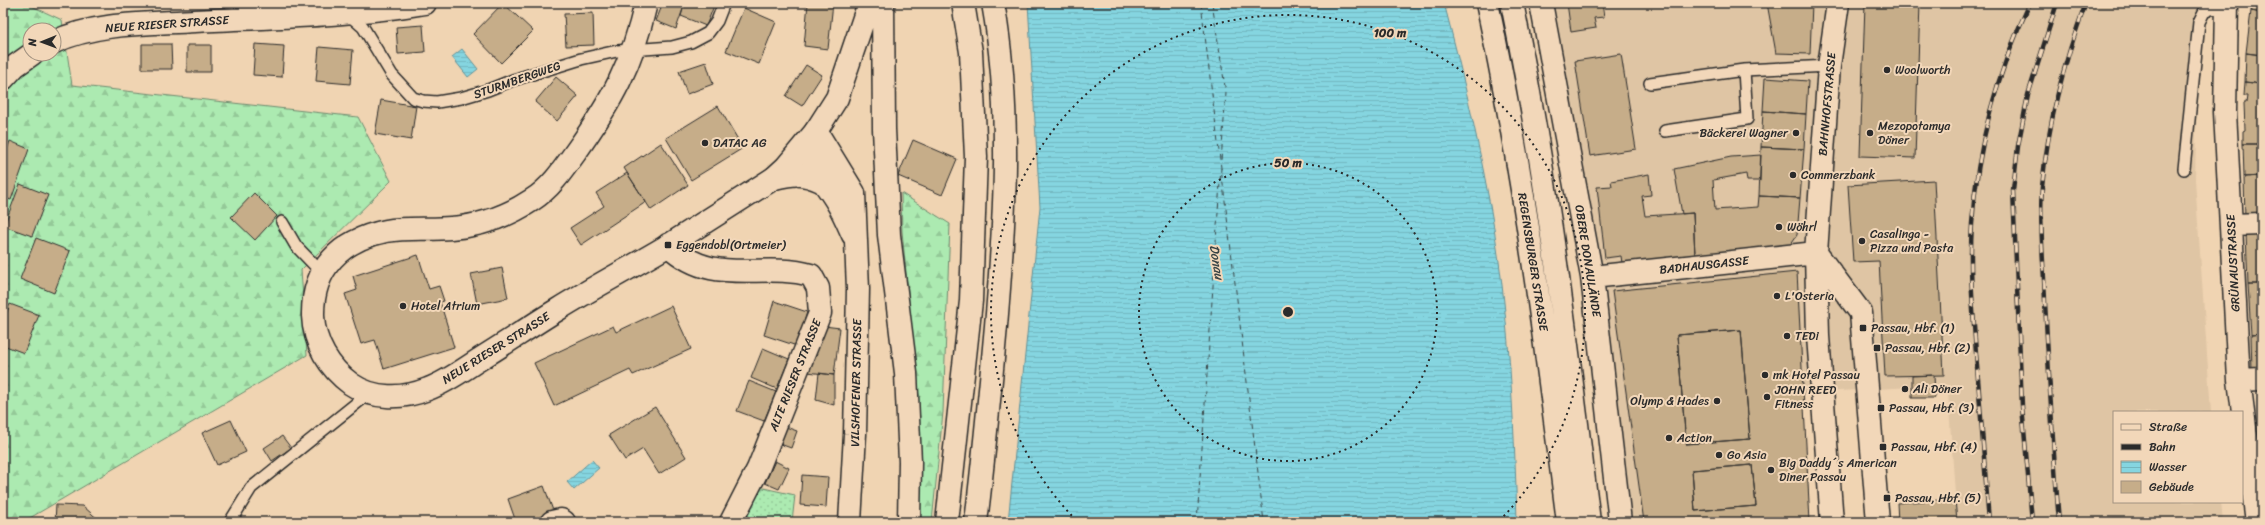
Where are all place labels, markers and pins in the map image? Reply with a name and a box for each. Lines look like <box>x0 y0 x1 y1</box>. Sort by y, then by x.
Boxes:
place label: Woolworth <box>1895 59 1951 81</box>
marker: Woolworth <box>1882 65 1892 75</box>
place label: Mezopotamya Döner <box>1878 115 1951 151</box>
place label: Bäckerei Wagner <box>1699 122 1789 144</box>
marker: Bäckerei Wagner <box>1791 128 1801 138</box>
marker: Mezopotamya Döner <box>1865 128 1875 138</box>
place label: DATAC AG <box>713 132 767 154</box>
marker: DATAC AG <box>700 138 710 148</box>
place label: Commerzbank <box>1801 164 1876 186</box>
marker: Commerzbank <box>1788 170 1798 180</box>
place label: Wöhrl <box>1787 216 1818 238</box>
marker: Wöhrl <box>1774 222 1784 232</box>
place label: Casalinga - Pizza und Pasta <box>1870 223 1954 259</box>
place label: Eggendobl(Ortmeier) <box>676 234 786 256</box>
marker: Casalinga - Pizza und Pasta <box>1857 236 1867 246</box>
marker: Eggendobl(Ortmeier) <box>663 240 673 250</box>
place label: L'Osteria <box>1785 285 1834 307</box>
marker: L'Osteria <box>1772 291 1782 301</box>
place label: Hotel Atrium <box>411 295 480 317</box>
marker: Hotel Atrium <box>398 301 408 311</box>
centre of rings <box>1281 305 1295 319</box>
place label: Passau, Hbf. (1) <box>1871 317 1955 339</box>
marker: Passau, Hbf. (1) <box>1858 323 1868 333</box>
place label: TEDi <box>1795 325 1820 347</box>
marker: TEDi <box>1782 331 1792 341</box>
place label: Passau, Hbf. (2) <box>1885 337 1970 359</box>
marker: Passau, Hbf. (2) <box>1872 343 1882 353</box>
place label: mk Hotel Passau <box>1773 364 1860 386</box>
marker: mk Hotel Passau <box>1760 370 1770 380</box>
place label: Ali Döner <box>1912 378 1963 400</box>
place label: JOHN REED Fitness <box>1774 379 1837 415</box>
marker: Ali Döner <box>1900 384 1910 394</box>
place label: Olymp & Hades <box>1630 390 1709 412</box>
marker: JOHN REED Fitness <box>1762 392 1772 402</box>
marker: Olymp & Hades <box>1712 396 1722 406</box>
place label: Passau, Hbf. (3) <box>1889 397 1974 419</box>
marker: Passau, Hbf. (3) <box>1876 403 1886 413</box>
place label: Action <box>1676 427 1713 449</box>
marker: Action <box>1664 433 1674 443</box>
place label: Passau, Hbf. (4) <box>1891 436 1977 458</box>
marker: Passau, Hbf. (4) <box>1878 442 1888 452</box>
place label: Go Asia <box>1727 444 1766 466</box>
marker: Go Asia <box>1714 450 1724 460</box>
place label: Big Daddy´s American Diner Passau <box>1779 452 1897 488</box>
marker: Big Daddy´s American Diner Passau <box>1766 465 1776 475</box>
place label: Passau, Hbf. (5) <box>1895 487 1981 509</box>
marker: Passau, Hbf. (5) <box>1882 493 1892 503</box>

